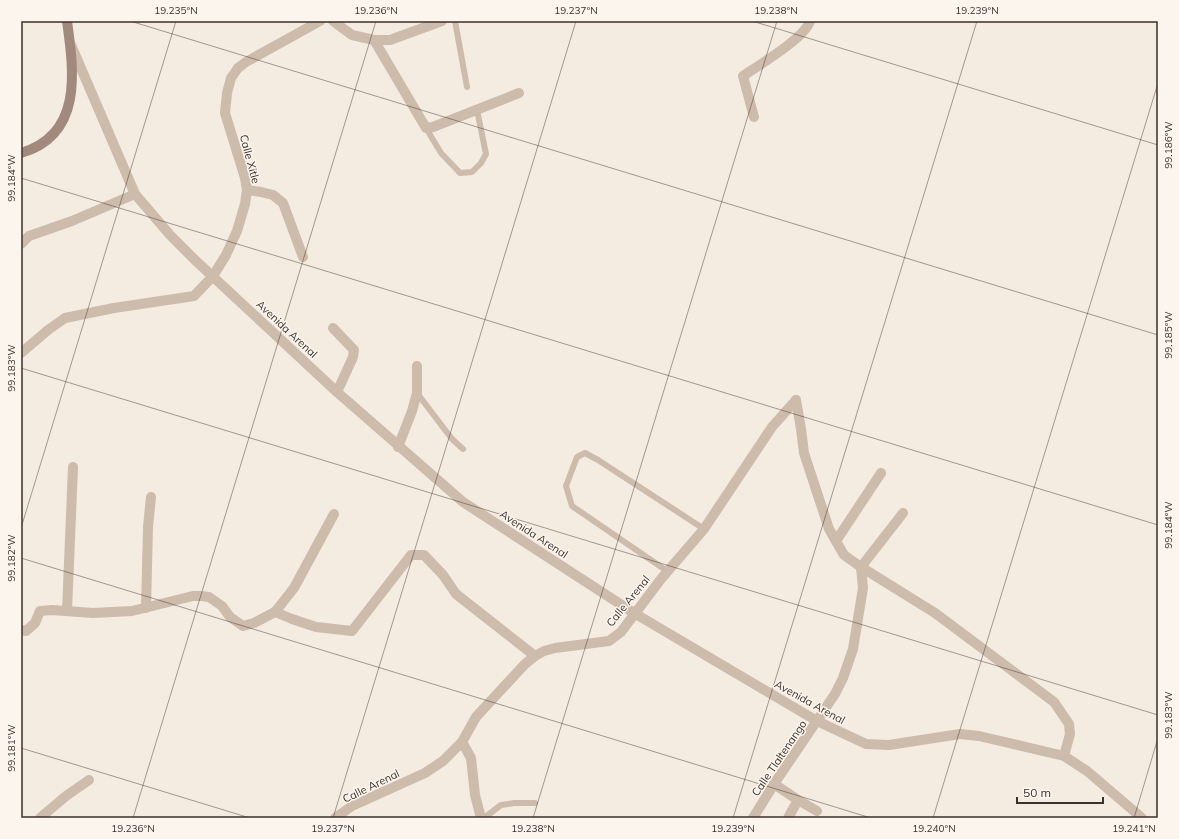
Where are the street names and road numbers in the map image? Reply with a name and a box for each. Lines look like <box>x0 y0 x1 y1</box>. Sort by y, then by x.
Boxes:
street label: Calle Xitle <box>237 133 263 185</box>
street label: Avenida Arenal <box>254 297 320 361</box>
street label: Avenida Arenal <box>497 507 571 561</box>
street label: Calle Arenal <box>603 573 653 629</box>
street label: Avenida Arenal <box>772 677 848 727</box>
street label: Calle Tlaltenango <box>748 717 810 799</box>
street label: Calle Arenal <box>340 766 402 806</box>

